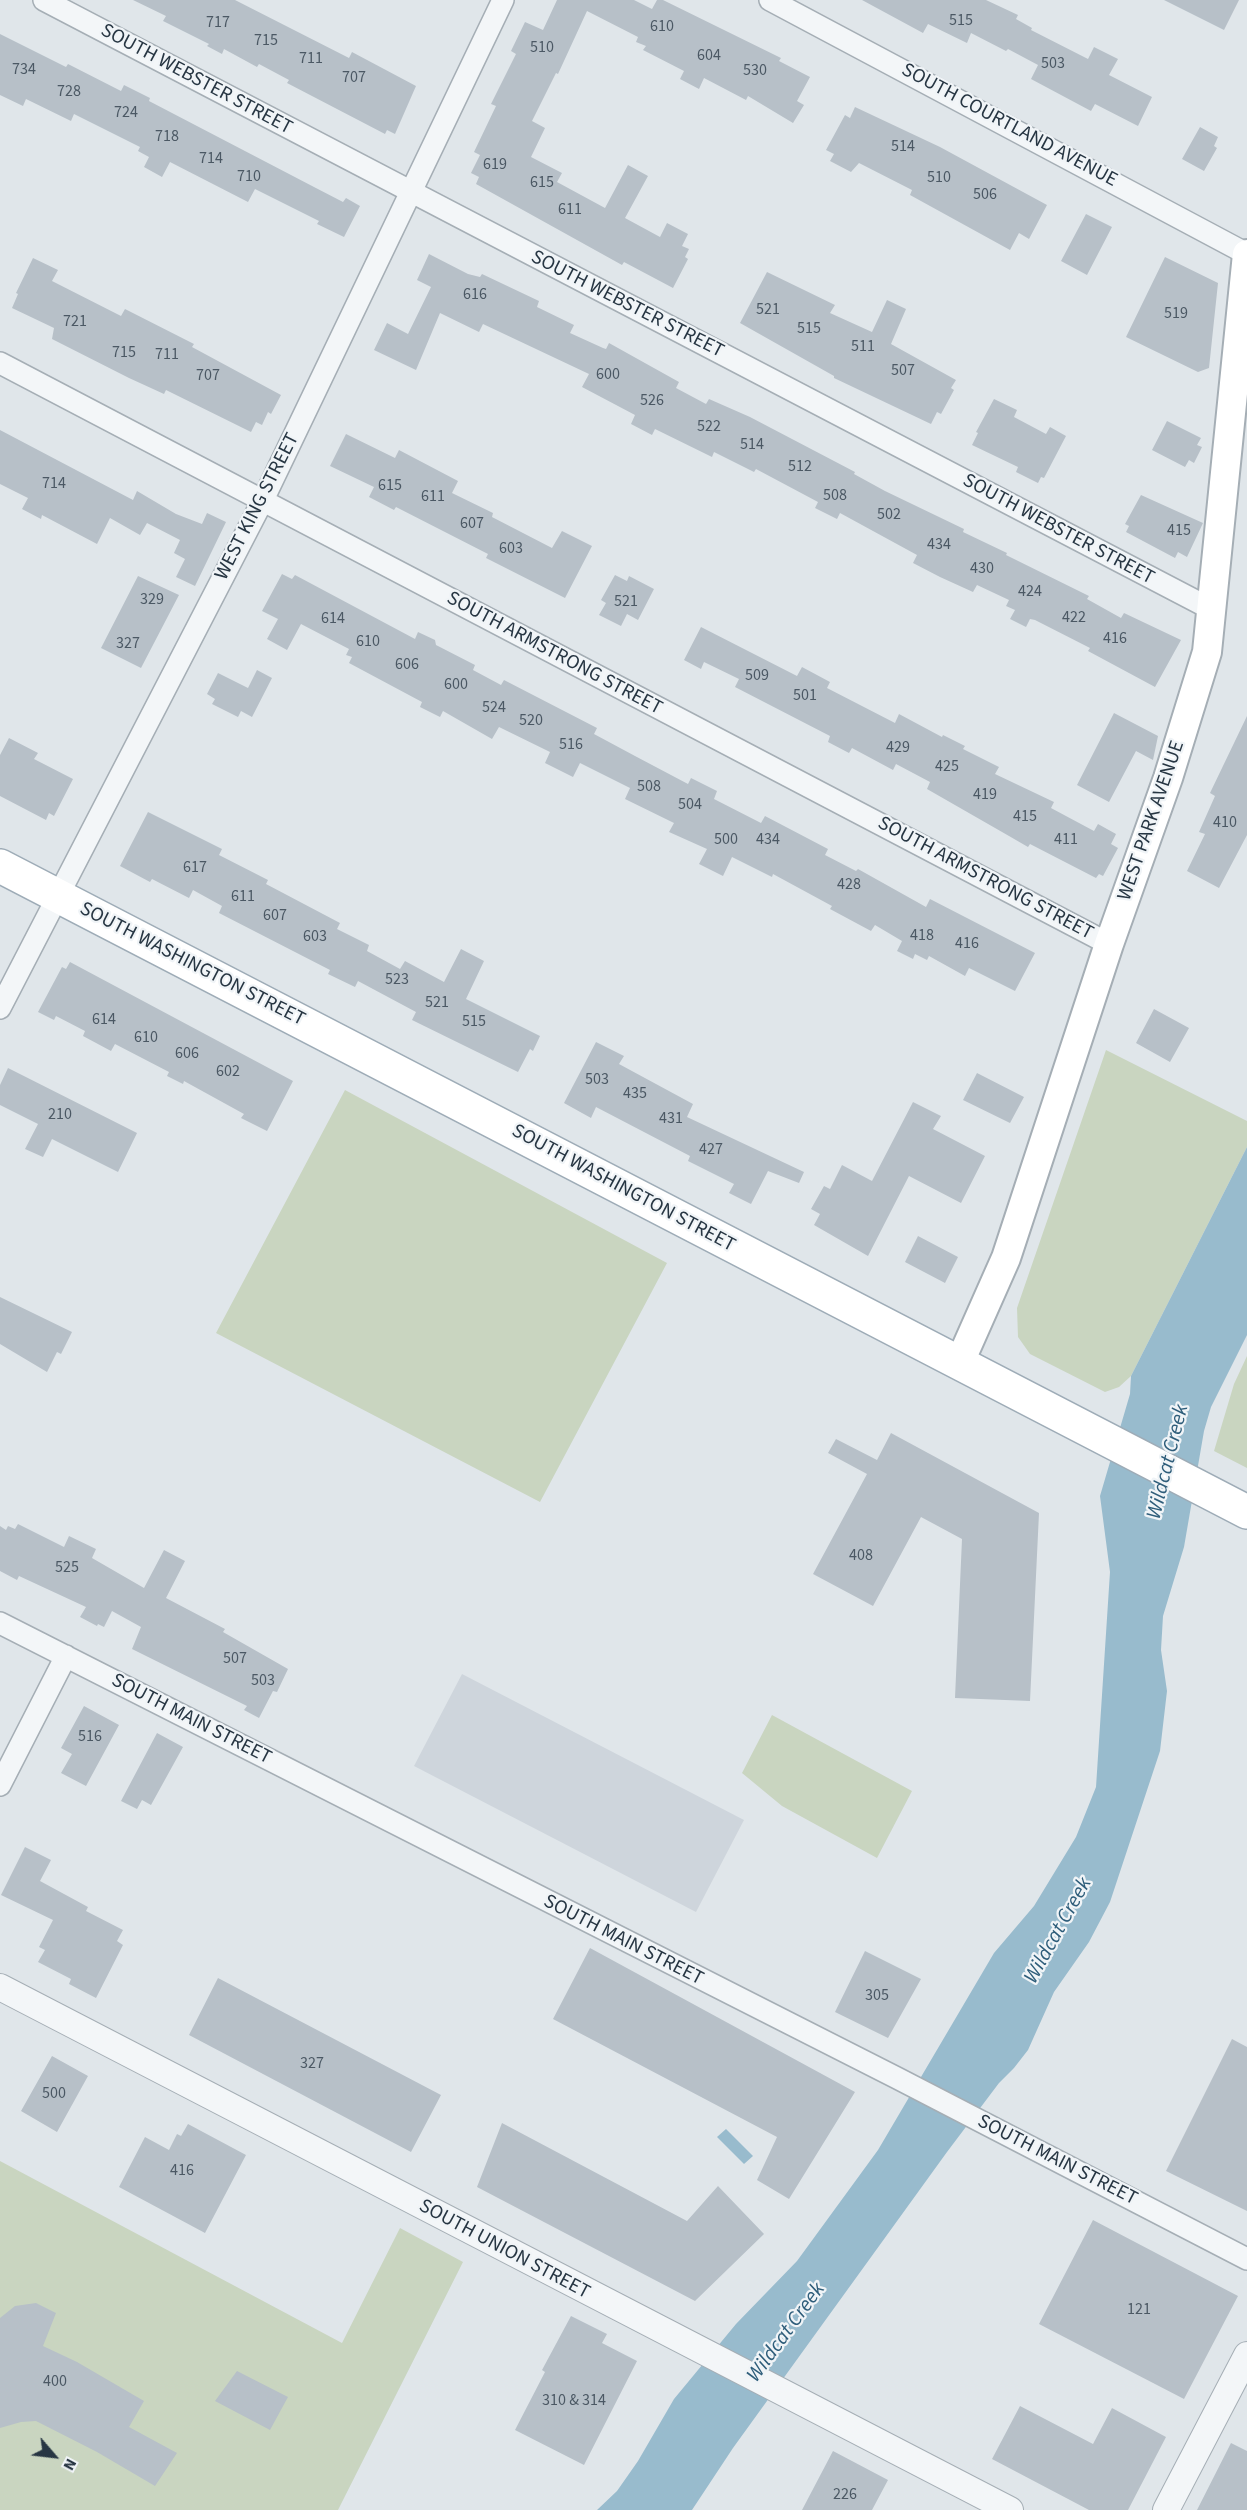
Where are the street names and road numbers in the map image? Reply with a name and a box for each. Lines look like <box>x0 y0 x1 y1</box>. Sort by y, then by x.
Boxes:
street label: SOUTH WEBSTER STREET <box>96 19 296 141</box>
street label: SOUTH COURTLAND AVENUE <box>897 59 1121 193</box>
street label: SOUTH WEBSTER STREET <box>526 246 728 364</box>
street label: WEST KING STREET <box>211 430 305 584</box>
street label: SOUTH WEBSTER STREET <box>958 469 1158 591</box>
street label: SOUTH ARMSTRONG STREET <box>442 587 666 721</box>
street label: WEST PARK AVENUE <box>1113 738 1191 904</box>
street label: SOUTH ARMSTRONG STREET <box>873 812 1097 946</box>
street label: SOUTH WASHINGTON STREET <box>75 898 309 1032</box>
street label: SOUTH WASHINGTON STREET <box>507 1120 739 1258</box>
street label: SOUTH MAIN STREET <box>107 1669 275 1771</box>
street label: SOUTH MAIN STREET <box>539 1890 707 1992</box>
street label: SOUTH MAIN STREET <box>973 2110 1141 2212</box>
street label: SOUTH UNION STREET <box>414 2195 594 2305</box>

